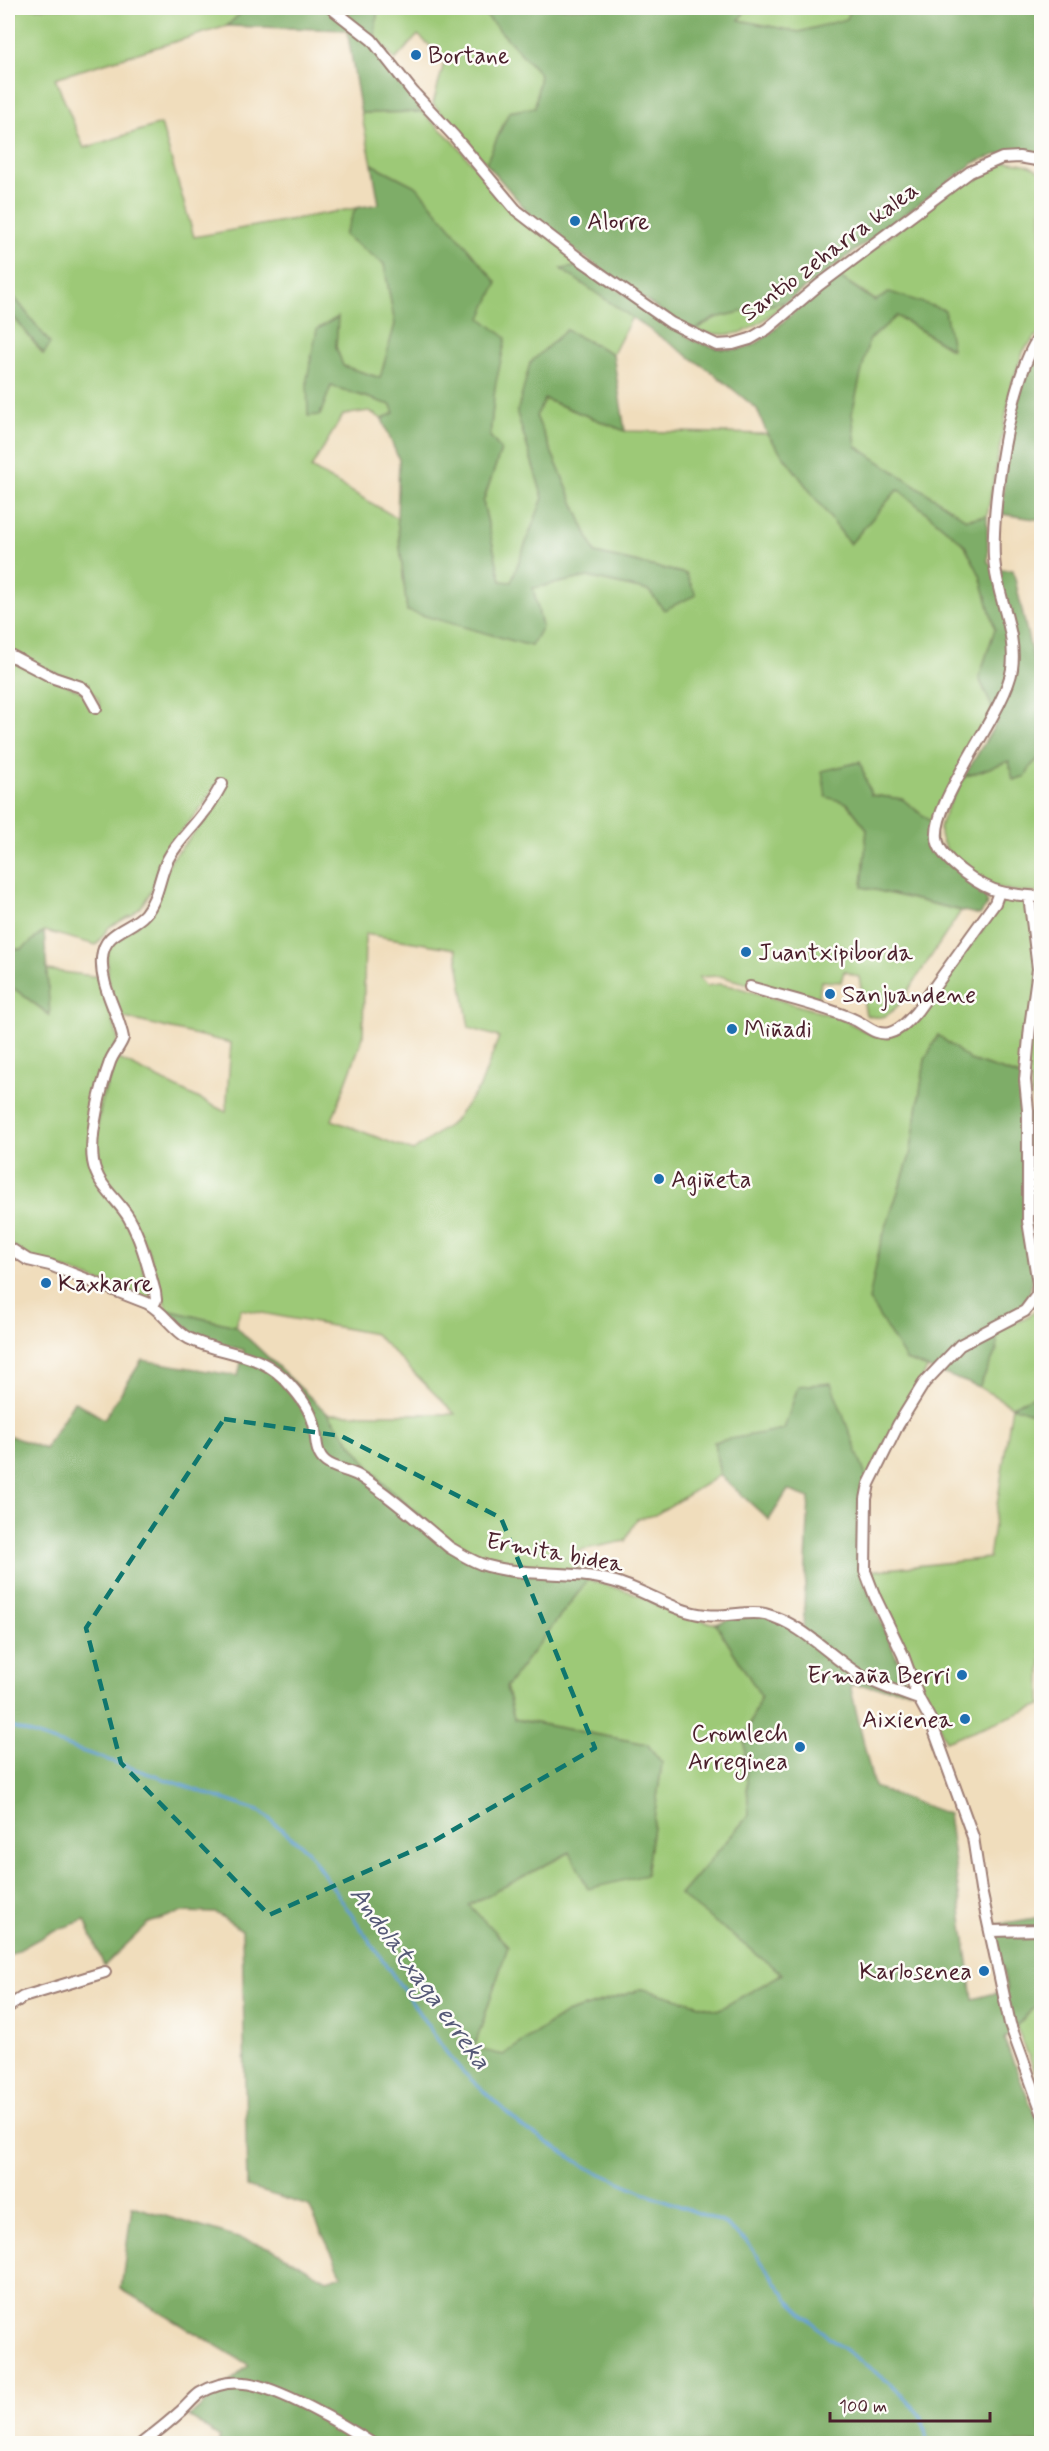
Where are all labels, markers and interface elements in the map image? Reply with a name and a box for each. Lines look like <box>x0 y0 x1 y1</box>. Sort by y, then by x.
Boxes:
place label: Bortane <box>428 41 509 72</box>
marker: Bortane <box>409 48 423 62</box>
street label: Santio zeharra kalea <box>735 175 925 329</box>
place label: Alorre <box>587 207 649 238</box>
marker: Alorre <box>568 214 582 228</box>
place label: Juantxipiborda <box>758 938 914 969</box>
marker: Juantxipiborda <box>739 945 753 959</box>
place label: Sanjuandene <box>842 980 976 1011</box>
marker: Sanjuandene <box>823 987 837 1001</box>
place label: Miñadi <box>744 1015 812 1046</box>
marker: Miñadi <box>725 1022 739 1036</box>
place label: Agiñeta <box>671 1165 751 1196</box>
marker: Agiñeta <box>652 1172 666 1186</box>
place label: Kaxkarre <box>58 1269 153 1300</box>
marker: Kaxkarre <box>39 1276 53 1290</box>
street label: Ermita bidea <box>484 1526 626 1581</box>
place label: Ermaña Berri <box>807 1661 950 1692</box>
marker: Ermaña Berri <box>955 1668 969 1682</box>
place label: Aixienea <box>862 1705 954 1736</box>
marker: Aixienea <box>958 1712 972 1726</box>
place label: Cromlech Arreginea <box>688 1719 788 1780</box>
marker: Cromlech Arreginea <box>793 1740 807 1754</box>
water label: Andolatxaga erreka <box>340 1879 498 2078</box>
place label: Karlosenea <box>859 1957 972 1988</box>
marker: Karlosenea <box>977 1964 991 1978</box>
scale bar <box>830 2385 990 2423</box>
text: 100 m <box>839 2395 887 2419</box>

